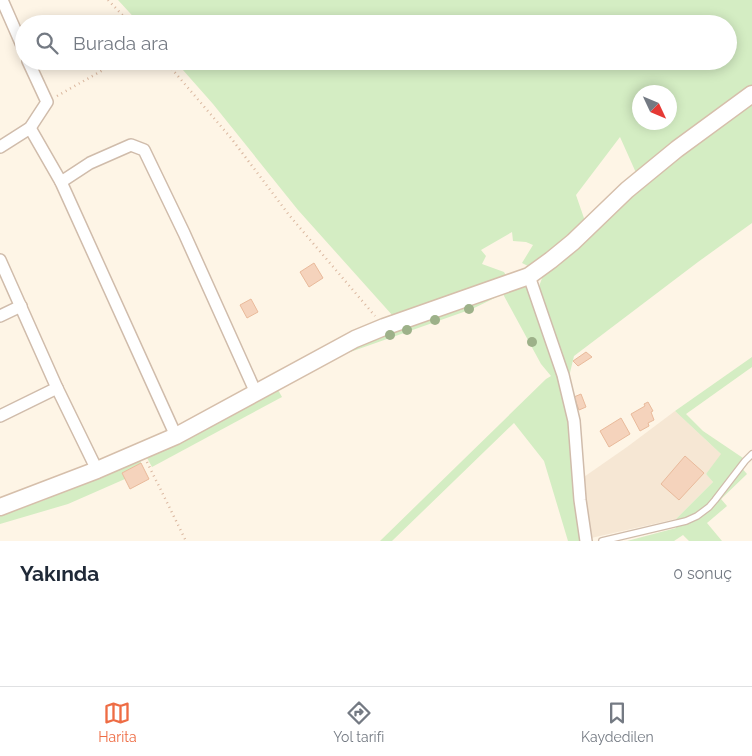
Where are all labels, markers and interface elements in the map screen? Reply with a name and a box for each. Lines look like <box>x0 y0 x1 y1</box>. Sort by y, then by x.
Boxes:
search box <box>15 15 737 70</box>
icon: search <box>33 29 61 57</box>
text: Burada ara <box>73 32 168 54</box>
north arrow <box>632 85 677 130</box>
text: Yakında <box>20 561 99 586</box>
text: 0 sonuç <box>673 564 732 583</box>
tab: Harita <box>98 699 137 745</box>
tab: Yol tarifi <box>333 699 384 745</box>
tab: Kaydedilen <box>581 699 654 745</box>

